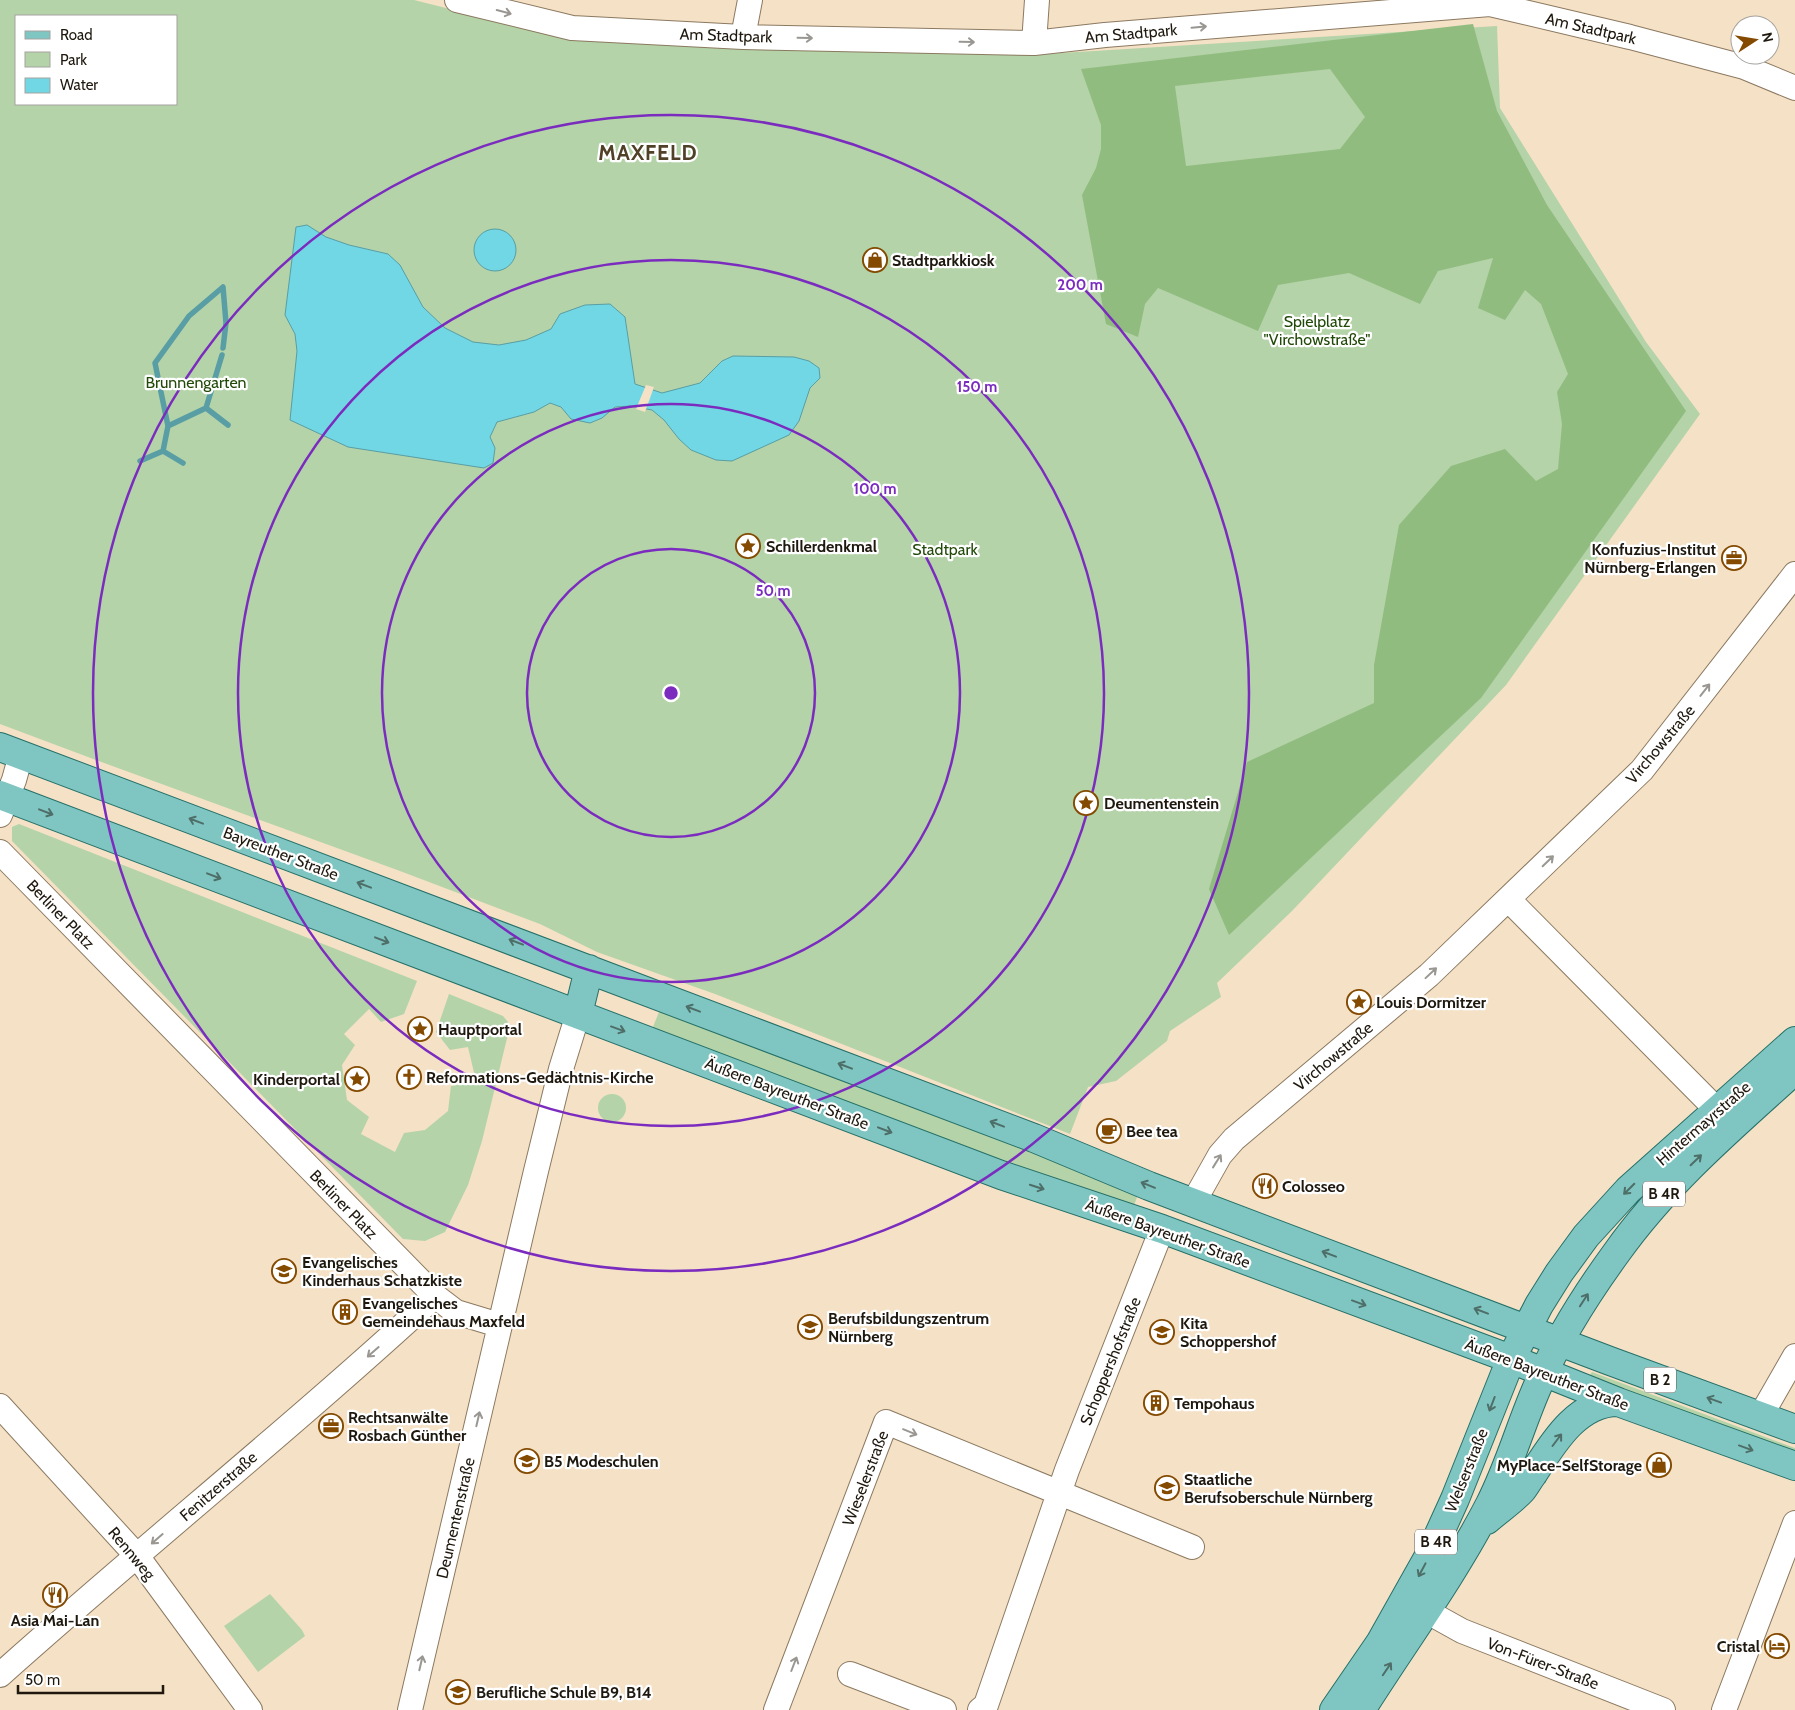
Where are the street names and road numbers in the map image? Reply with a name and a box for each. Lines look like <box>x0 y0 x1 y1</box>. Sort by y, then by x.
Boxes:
street label: Am Stadtpark <box>1544 9 1639 48</box>
street label: Am Stadtpark <box>1084 20 1179 47</box>
street label: Am Stadtpark <box>679 24 773 47</box>
street label: Virchowstraße <box>1622 701 1699 788</box>
street label: Bayreuther Straße <box>221 823 341 884</box>
street label: Berliner Platz <box>23 876 99 953</box>
street label: Virchowstraße <box>1290 1018 1377 1095</box>
street label: Äußere Bayreuther Straße <box>702 1053 871 1133</box>
street label: Hintermayrstraße <box>1652 1077 1754 1169</box>
street label: Berliner Platz <box>306 1166 382 1243</box>
road number: B 4R <box>1643 1182 1685 1206</box>
street label: Äußere Bayreuther Straße <box>1083 1195 1253 1272</box>
street label: Schoppershofstraße <box>1076 1294 1145 1428</box>
street label: Äußere Bayreuther Straße <box>1462 1334 1631 1414</box>
road number: B 2 <box>1644 1368 1676 1392</box>
street label: Welserstraße <box>1441 1426 1492 1515</box>
street label: Wieselerstraße <box>839 1428 892 1528</box>
street label: Fenitzerstraße <box>176 1448 261 1525</box>
street label: Deumentenstraße <box>432 1456 479 1580</box>
street label: Rennweg <box>104 1523 160 1584</box>
road number: B 4R <box>1415 1530 1457 1554</box>
street label: Von-Fürer-Straße <box>1484 1633 1601 1694</box>

